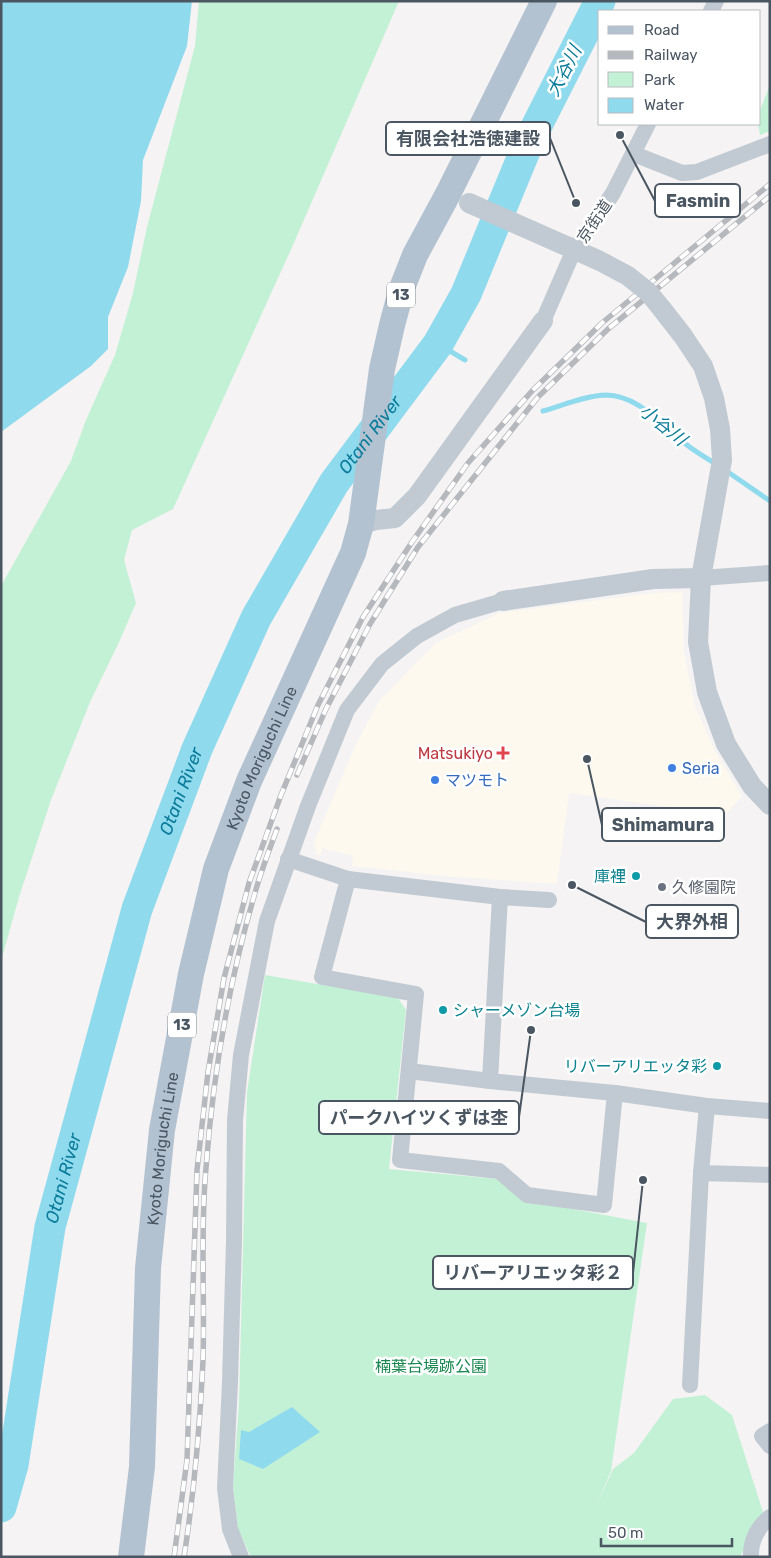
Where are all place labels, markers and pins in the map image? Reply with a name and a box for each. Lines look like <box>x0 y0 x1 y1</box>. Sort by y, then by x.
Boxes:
callout: 有限会社浩徳建設 <box>386 122 550 155</box>
callout: Fasmin <box>655 184 740 217</box>
place label: Matsukiyo <box>418 744 493 763</box>
marker: Matsukiyo <box>497 747 509 759</box>
place label: Seria <box>682 759 720 778</box>
marker: Seria <box>666 762 678 774</box>
place label: マツモト <box>445 771 509 790</box>
marker: マツモト <box>429 774 441 786</box>
callout: Shimamura <box>602 808 724 841</box>
place label: 庫裡 <box>594 867 626 886</box>
marker: 庫裡 <box>630 870 642 882</box>
place label: 久修園院 <box>672 878 736 897</box>
marker: 久修園院 <box>656 881 668 893</box>
callout: 大界外相 <box>646 905 738 938</box>
place label: シャーメゾン台場 <box>453 1001 580 1020</box>
marker: シャーメゾン台場 <box>437 1004 449 1016</box>
place label: リバーアリエッタ彩 <box>564 1057 707 1076</box>
marker: リバーアリエッタ彩 <box>711 1060 723 1072</box>
callout: パークハイツくずは杢 <box>319 1101 519 1134</box>
callout: リバーアリエッタ彩２ <box>433 1256 633 1289</box>

